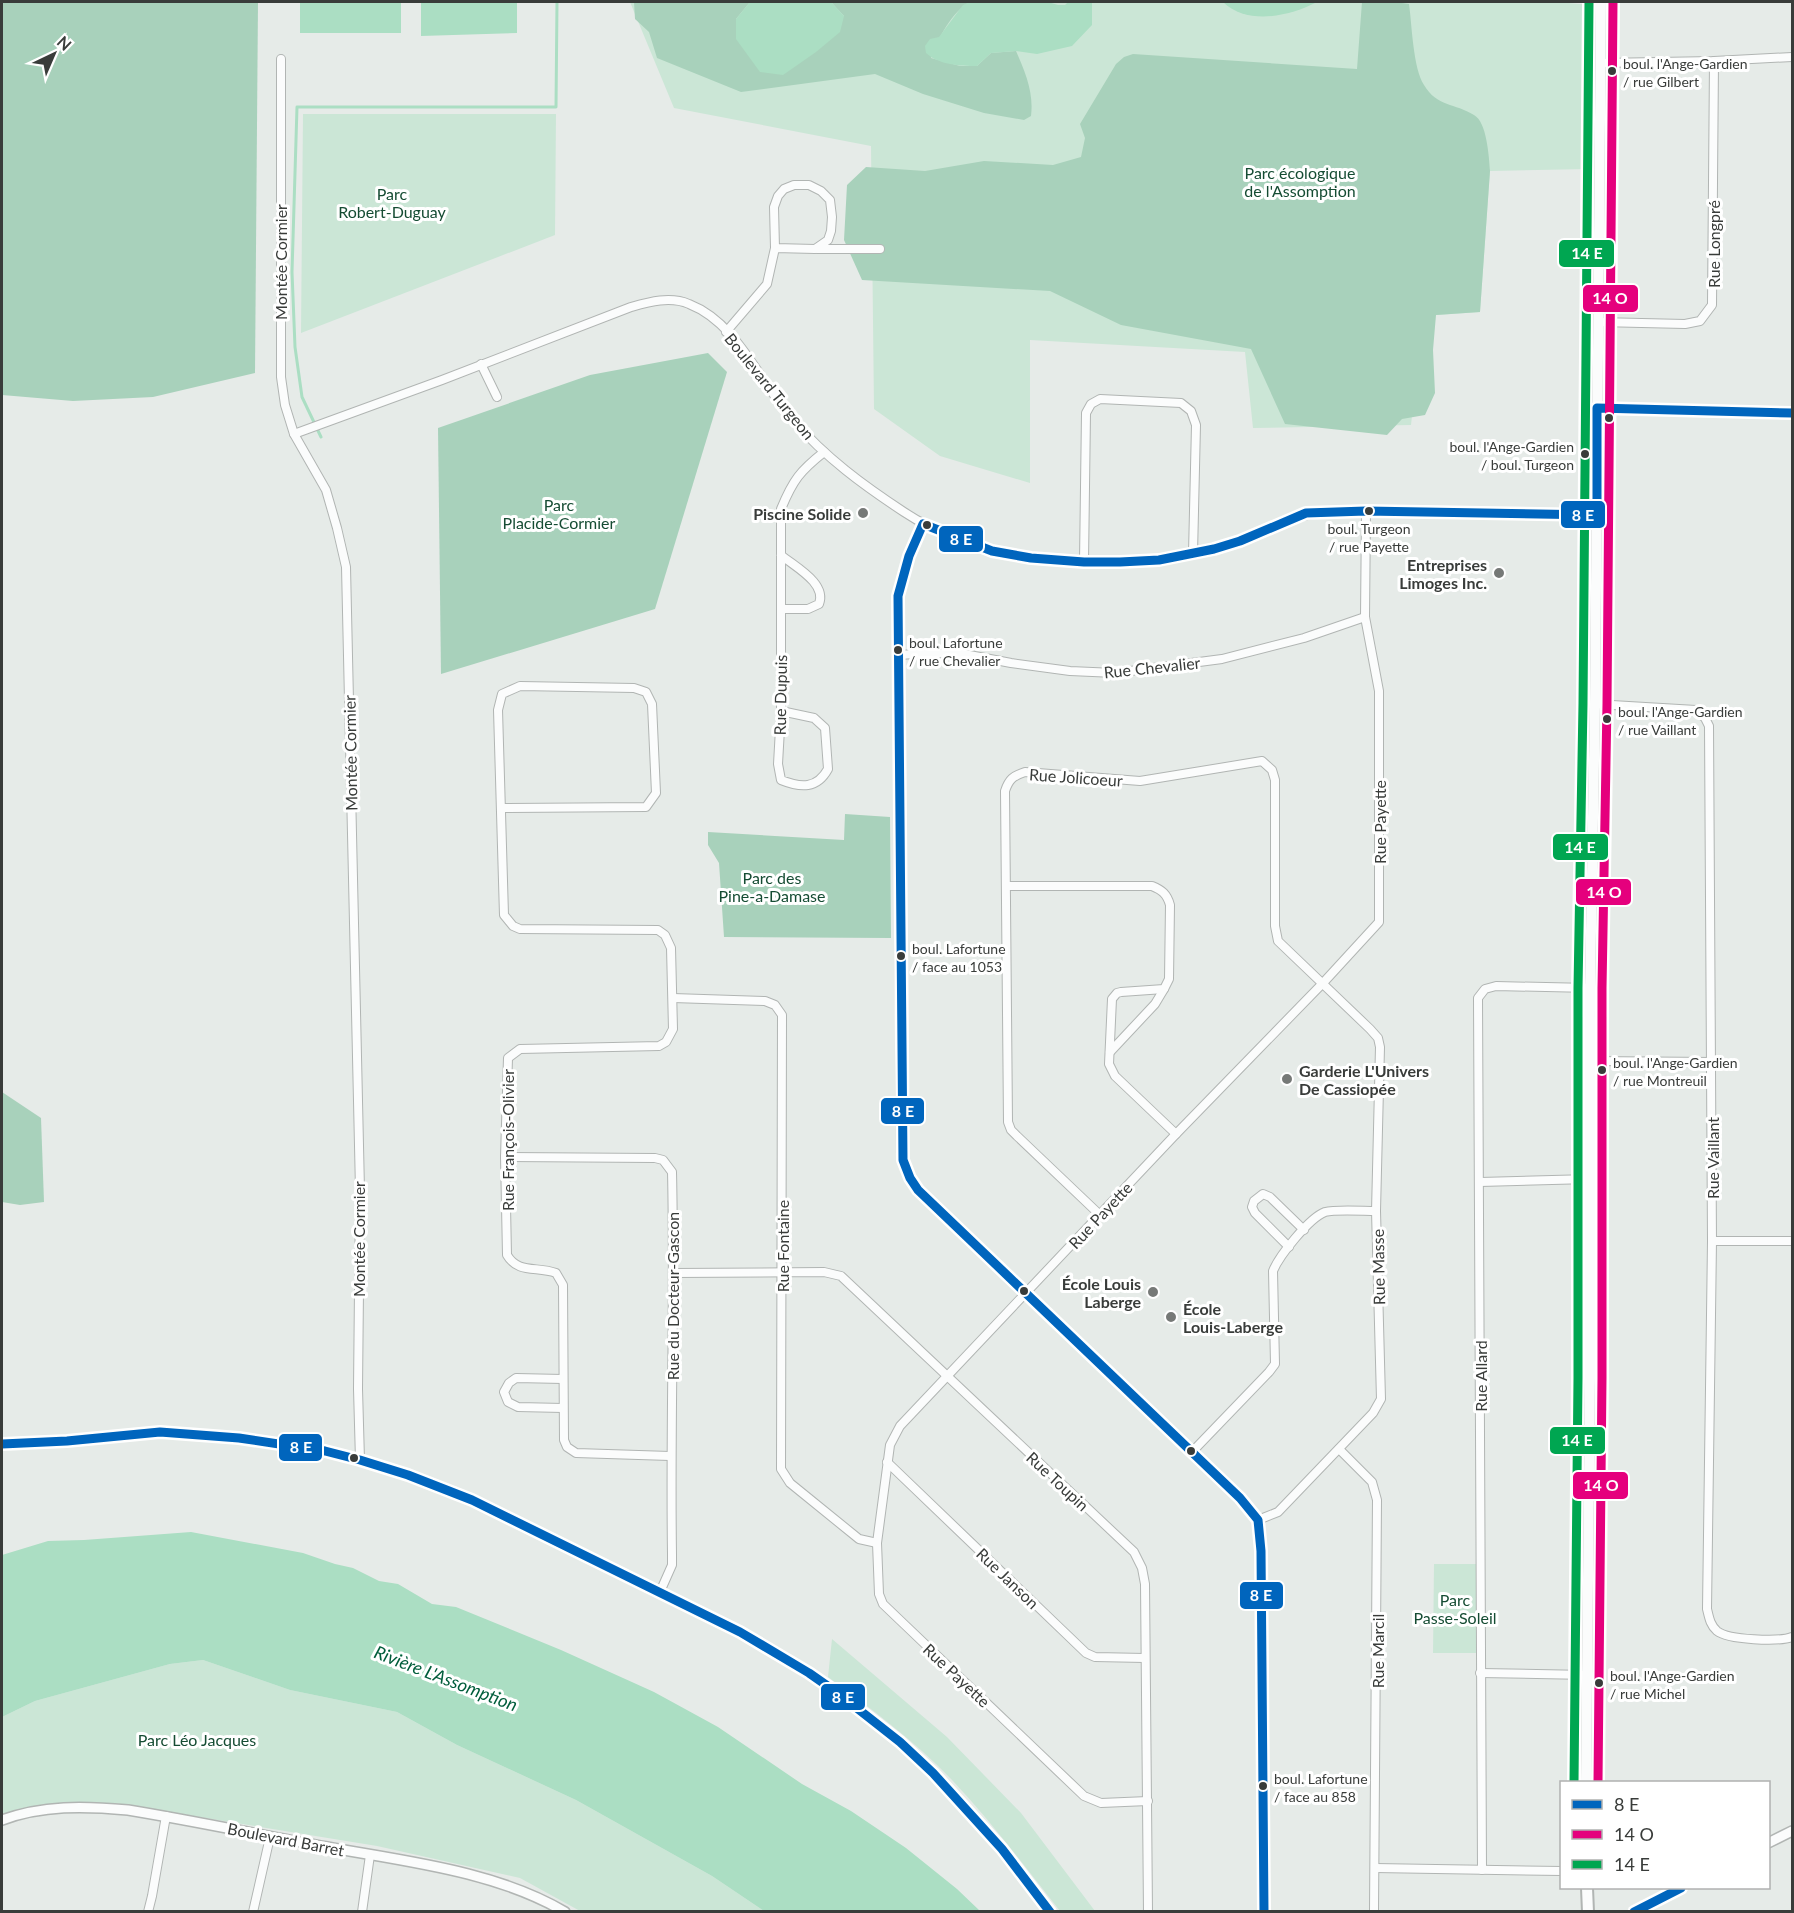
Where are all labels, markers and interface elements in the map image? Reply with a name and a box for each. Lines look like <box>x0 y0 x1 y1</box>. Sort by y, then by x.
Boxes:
north arrow <box>24 24 84 84</box>
text: N <box>54 32 76 54</box>
place label: boul. l'Ange-Gardien / rue Gilbert <box>1623 55 1748 90</box>
marker: boul. l'Ange-Gardien / rue Gilbert <box>1606 65 1618 77</box>
park label: Parc écologique de l'Assomption <box>1244 163 1356 200</box>
park label: Parc Robert-Duguay <box>338 184 447 221</box>
street label: Rue Longpré <box>1704 200 1723 288</box>
street label: Montée Cormier <box>271 204 290 320</box>
line badge: 14 E <box>1558 239 1615 268</box>
text: 14 E <box>1571 243 1603 262</box>
line badge: 14 O <box>1582 284 1639 313</box>
text: 14 O <box>1592 288 1628 307</box>
street label: Boulevard Turgeon <box>721 329 819 443</box>
unlabelled marker <box>1603 412 1615 424</box>
place label: boul. l'Ange-Gardien / boul. Turgeon <box>1449 438 1574 473</box>
marker: boul. l'Ange-Gardien / boul. Turgeon <box>1579 448 1591 460</box>
park label: Parc Placide-Cormier <box>503 495 616 532</box>
line badge: 8 E <box>1560 500 1606 529</box>
place label: Piscine Solide <box>753 504 851 523</box>
marker: boul. Turgeon / rue Payette <box>1363 505 1375 517</box>
text: 8 E <box>1572 505 1594 524</box>
marker: Piscine Solide <box>856 506 870 520</box>
unlabelled marker <box>921 519 933 531</box>
place label: boul. Turgeon / rue Payette <box>1327 520 1411 555</box>
line badge: 8 E <box>938 525 984 553</box>
text: 8 E <box>950 529 972 548</box>
place label: Entreprises Limoges Inc. <box>1399 555 1487 592</box>
marker: Entreprises Limoges Inc. <box>1492 566 1506 580</box>
place label: boul. Lafortune / rue Chevalier <box>909 634 1003 669</box>
marker: boul. Lafortune / rue Chevalier <box>892 644 904 656</box>
street label: Rue Chevalier <box>1103 652 1201 682</box>
street label: Rue Dupuis <box>770 654 790 736</box>
street label: Montée Cormier <box>339 695 361 811</box>
place label: boul. l'Ange-Gardien / rue Vaillant <box>1618 703 1743 738</box>
marker: boul. l'Ange-Gardien / rue Vaillant <box>1601 713 1613 725</box>
street label: Rue Jolicoeur <box>1029 764 1124 790</box>
street label: Rue Payette <box>1370 780 1389 864</box>
line badge: 14 E <box>1552 833 1609 861</box>
text: 14 E <box>1564 837 1596 856</box>
park label: Parc des Pine-a-Damase <box>718 868 826 905</box>
line badge: 14 O <box>1575 878 1632 906</box>
text: 14 O <box>1586 882 1622 901</box>
place label: boul. Lafortune / face au 1053 <box>912 940 1006 975</box>
marker: boul. Lafortune / face au 1053 <box>895 950 907 962</box>
place label: boul. l'Ange-Gardien / rue Montreuil <box>1613 1054 1738 1089</box>
place label: Garderie L'Univers De Cassiopée <box>1299 1061 1429 1098</box>
marker: boul. l'Ange-Gardien / rue Montreuil <box>1596 1064 1608 1076</box>
street label: Rue François-Olivier <box>498 1069 517 1211</box>
marker: Garderie L'Univers De Cassiopée <box>1280 1072 1294 1086</box>
line badge: 8 E <box>880 1097 925 1125</box>
text: 8 E <box>892 1101 914 1120</box>
street label: Rue Vaillant <box>1703 1117 1722 1199</box>
street label: Rue Payette <box>1064 1178 1136 1252</box>
street label: Montée Cormier <box>349 1181 368 1297</box>
street label: Rue Fontaine <box>773 1200 792 1292</box>
street label: Rue du Docteur-Gascon <box>663 1212 682 1380</box>
street label: Rue Masse <box>1368 1229 1388 1305</box>
place label: École Louis Laberge <box>1062 1274 1141 1311</box>
unlabelled marker <box>1018 1285 1030 1297</box>
marker: École Louis Laberge <box>1146 1285 1160 1299</box>
place label: École Louis-Laberge <box>1183 1299 1283 1336</box>
marker: École Louis-Laberge <box>1164 1310 1178 1324</box>
street label: Rue Allard <box>1471 1340 1490 1412</box>
line badge: 14 E <box>1549 1426 1606 1455</box>
text: 14 E <box>1561 1430 1593 1449</box>
line badge: 8 E <box>278 1433 323 1462</box>
text: 8 E <box>290 1437 312 1456</box>
unlabelled marker <box>1185 1445 1197 1457</box>
street label: Rue Toupin <box>1023 1447 1093 1515</box>
unlabelled marker <box>348 1452 360 1464</box>
line badge: 14 O <box>1572 1471 1629 1500</box>
text: 14 O <box>1583 1475 1619 1494</box>
street label: Rue Janson <box>973 1544 1043 1612</box>
line badge: 8 E <box>1239 1581 1284 1610</box>
text: 8 E <box>1250 1585 1272 1604</box>
park label: Parc Passe-Soleil <box>1413 1590 1497 1627</box>
street label: Rue Marcil <box>1368 1614 1387 1688</box>
street label: Rue Payette <box>920 1639 994 1711</box>
water label: Rivière L'Assomption <box>371 1641 521 1715</box>
place label: boul. l'Ange-Gardien / rue Michel <box>1610 1667 1735 1702</box>
marker: boul. l'Ange-Gardien / rue Michel <box>1593 1677 1605 1689</box>
line badge: 8 E <box>820 1683 866 1711</box>
text: 8 E <box>832 1687 854 1706</box>
park label: Parc Léo Jacques <box>138 1730 256 1749</box>
place label: boul. Lafortune / face au 858 <box>1274 1770 1368 1805</box>
marker: boul. Lafortune / face au 858 <box>1257 1780 1269 1792</box>
legend <box>1560 1781 1770 1889</box>
text: 8 E <box>1614 1793 1639 1815</box>
street label: Boulevard Barret <box>226 1818 346 1860</box>
text: 14 O <box>1614 1823 1654 1845</box>
text: 14 E <box>1614 1853 1650 1875</box>

